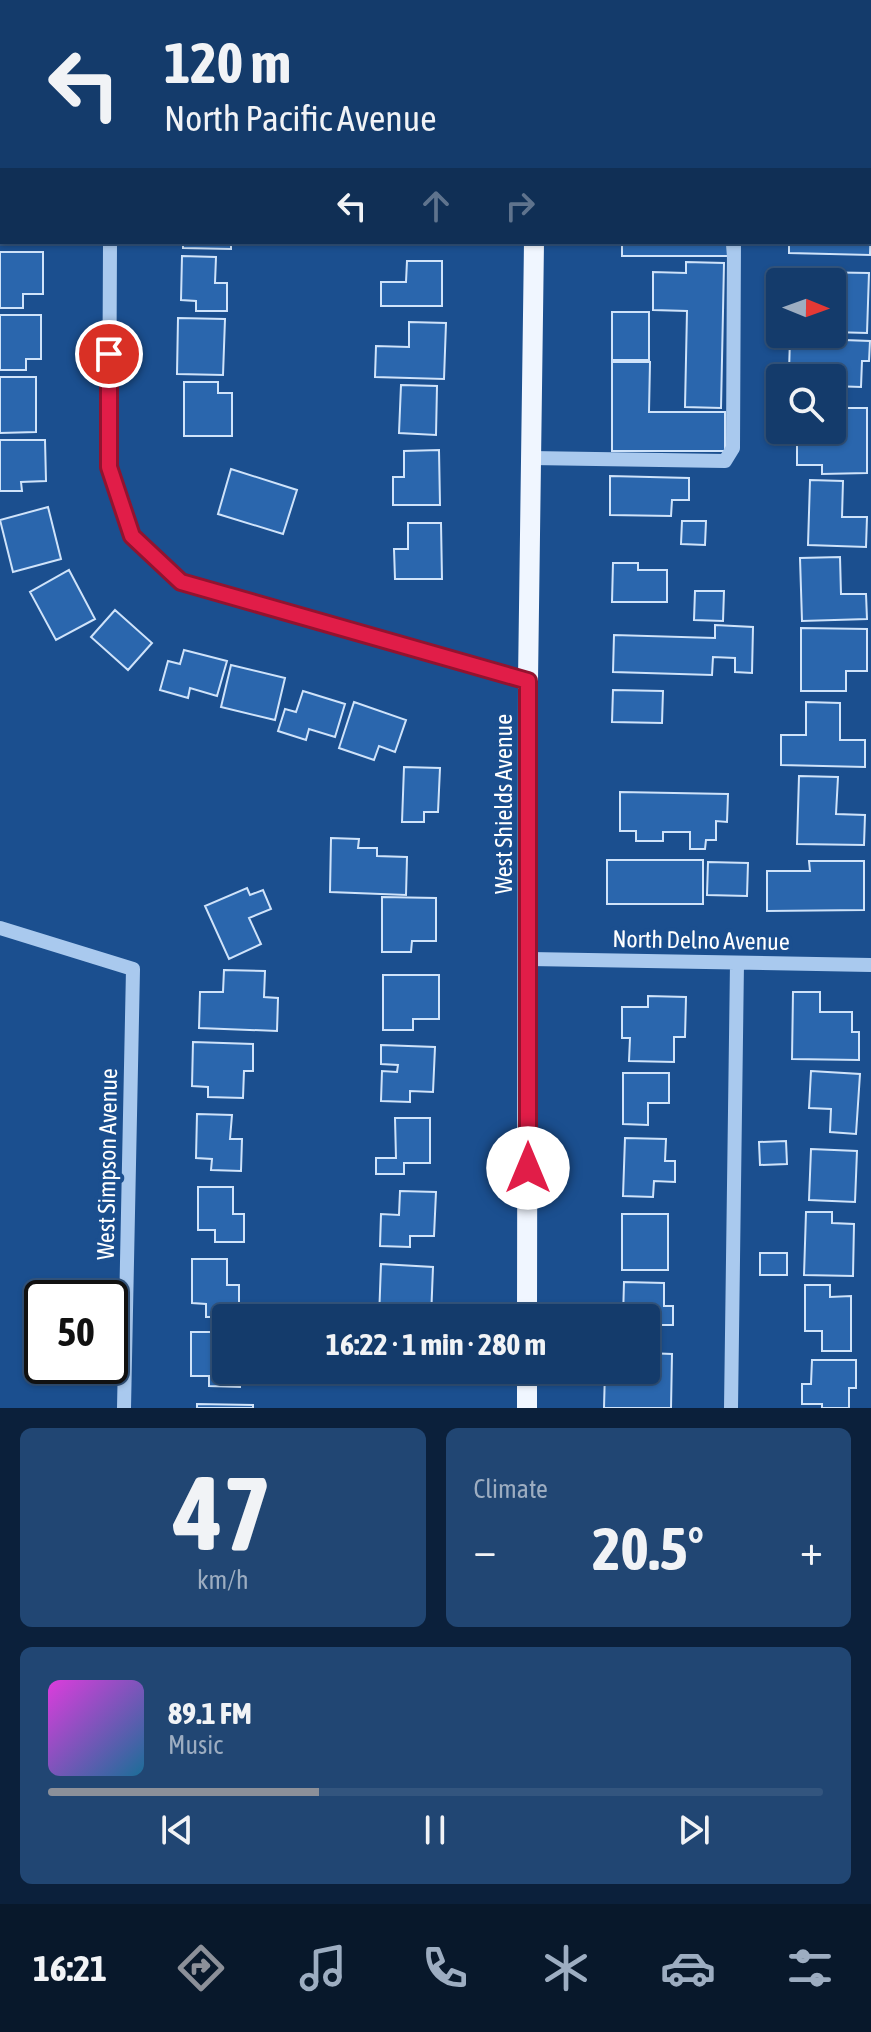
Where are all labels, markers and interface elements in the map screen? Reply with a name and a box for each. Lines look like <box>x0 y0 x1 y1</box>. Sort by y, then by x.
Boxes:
text: 120 m <box>164 31 291 95</box>
icon: left <box>32 32 136 136</box>
text: North Pacific Avenue <box>164 97 437 139</box>
icon: left <box>330 184 374 228</box>
icon: ahead <box>414 184 458 228</box>
icon: right <box>498 184 542 228</box>
north arrow <box>766 268 846 348</box>
map controls <box>766 268 846 444</box>
pin <box>75 320 143 388</box>
icon: arrive <box>87 332 131 376</box>
button: search <box>766 364 846 444</box>
street label: West Shields Avenue <box>490 714 517 894</box>
street label: North Delno Avenue <box>612 925 790 955</box>
street label: West Simpson Avenue <box>92 1068 122 1260</box>
position arrow <box>486 1126 570 1210</box>
speed limit sign: 50 <box>24 1280 128 1384</box>
text: 16:22 · 1 min · 280 m <box>326 1327 546 1361</box>
text: 47 <box>174 1453 272 1572</box>
text: Climate <box>474 1474 548 1504</box>
text: 20.5° <box>592 1514 704 1583</box>
text: − <box>474 1524 496 1574</box>
text: + <box>800 1524 823 1574</box>
text: km/h <box>197 1565 249 1595</box>
text: 89.1 FM <box>168 1696 252 1730</box>
text: Music <box>168 1730 223 1760</box>
icon: previous <box>155 1808 199 1852</box>
icon: pause <box>413 1808 457 1852</box>
icon: next <box>672 1808 716 1852</box>
icon: directions <box>173 1940 229 1996</box>
icon: music <box>295 1940 351 1996</box>
icon: phone <box>417 1940 473 1996</box>
icon: climate <box>538 1940 594 1996</box>
icon: car <box>660 1940 716 1996</box>
icon: filters <box>782 1940 838 1996</box>
text: 16:21 <box>33 1947 107 1989</box>

